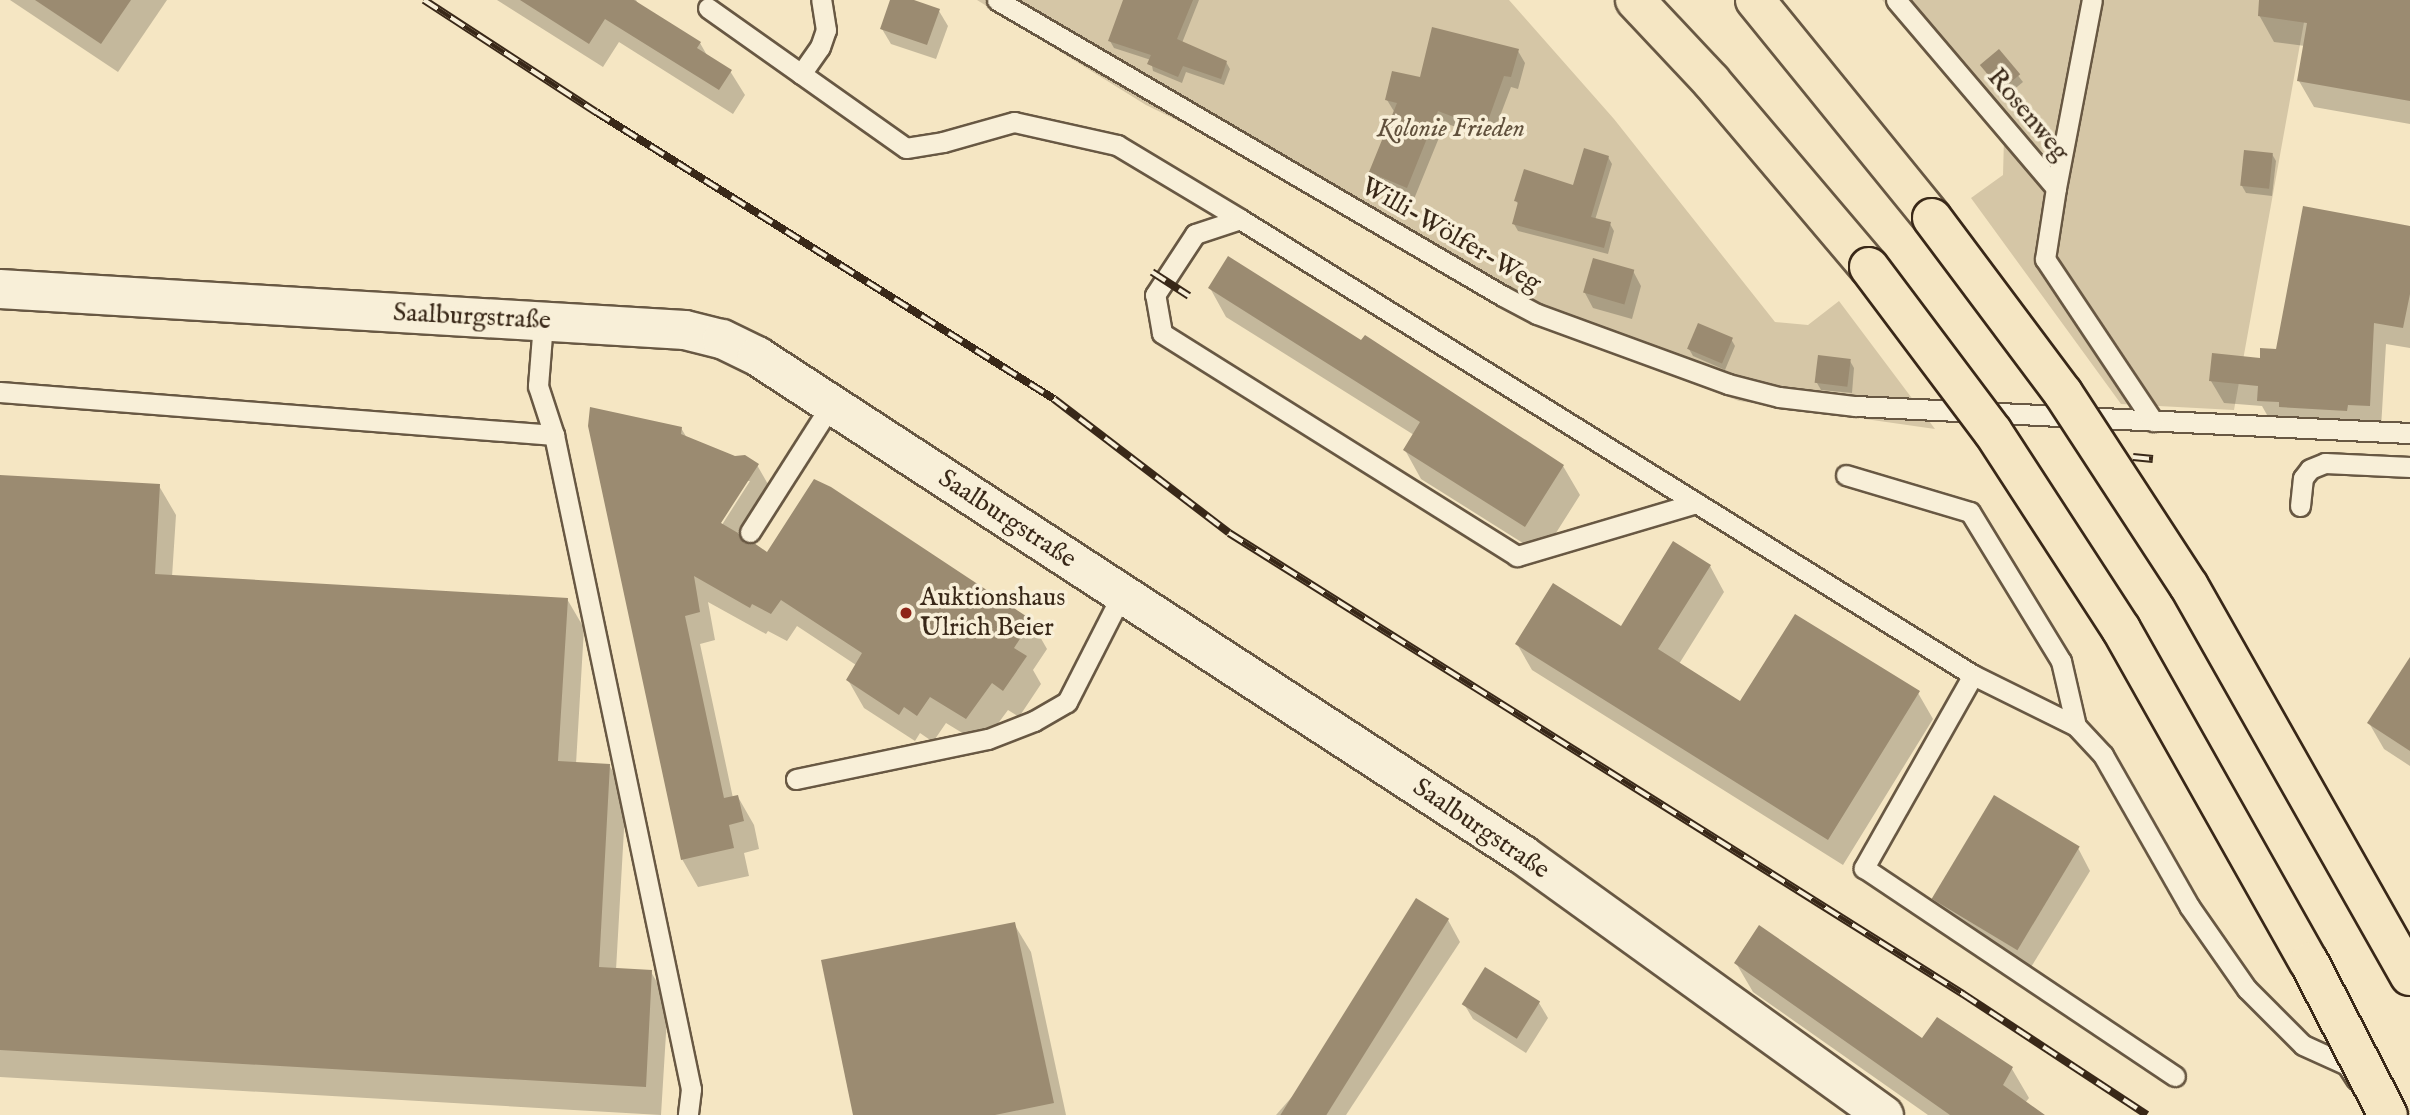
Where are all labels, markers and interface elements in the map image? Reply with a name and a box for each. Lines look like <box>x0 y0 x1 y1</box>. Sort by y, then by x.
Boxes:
street label: Rosenweg <box>1980 62 2076 168</box>
park label: Kolonie Frieden <box>1377 113 1525 145</box>
street label: Willi-Wölfer-Weg <box>1355 171 1547 299</box>
street label: Saalburgstraße <box>392 297 552 337</box>
street label: Saalburgstraße <box>932 463 1082 575</box>
place label: Auktionshaus Ulrich Beier <box>920 582 1065 644</box>
marker: Auktionshaus Ulrich Beier <box>898 605 914 621</box>
street label: Saalburgstraße <box>1407 772 1555 886</box>

